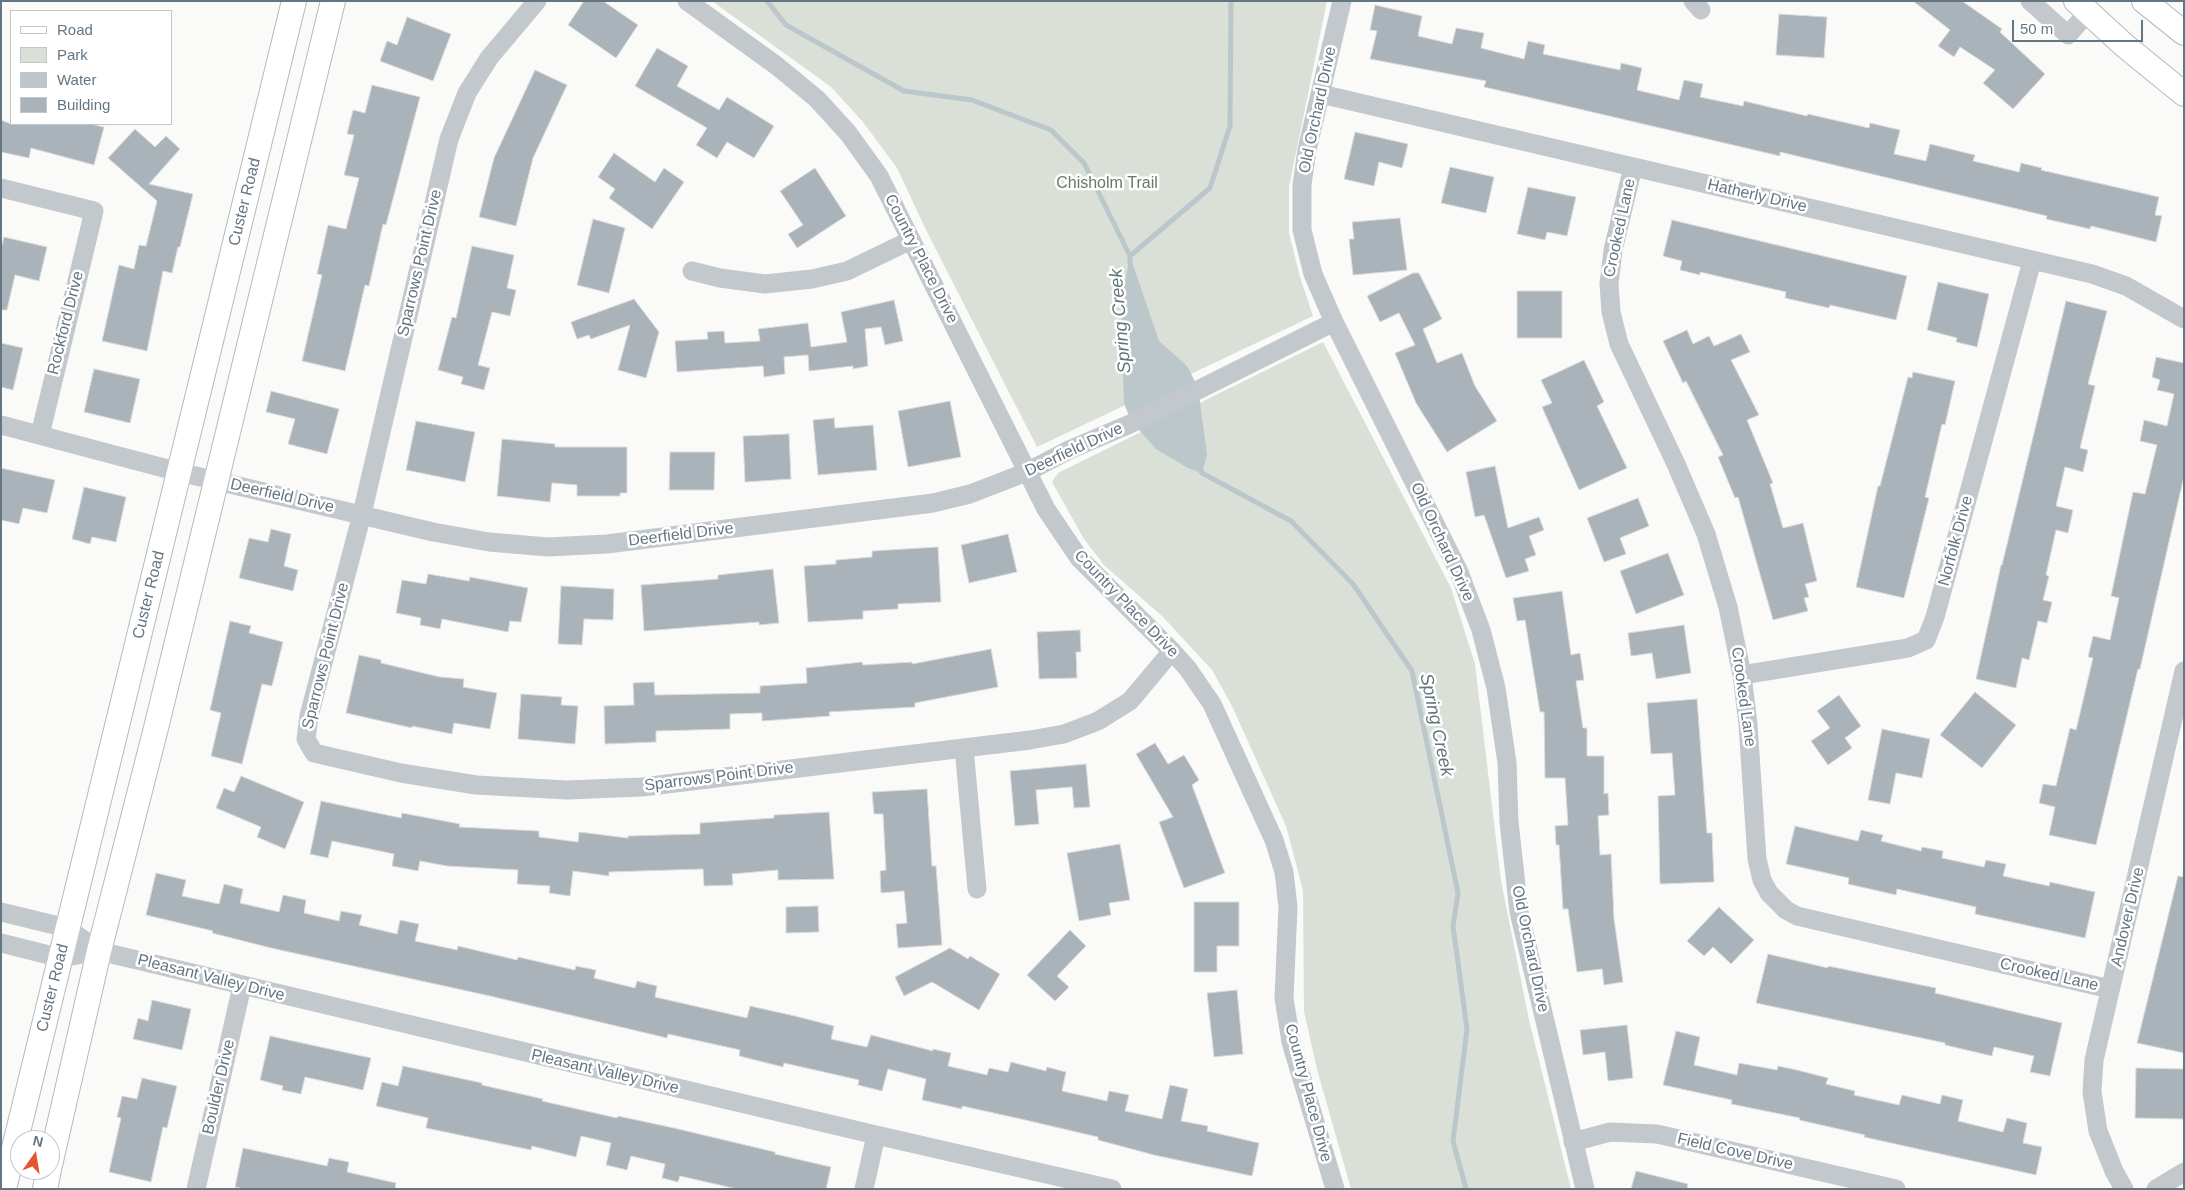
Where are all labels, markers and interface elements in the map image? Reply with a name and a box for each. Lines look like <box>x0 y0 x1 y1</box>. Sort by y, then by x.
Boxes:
legend <box>10 10 172 125</box>
scale bar <box>2015 10 2146 42</box>
text: 50 m <box>2020 20 2053 37</box>
text: Road <box>57 21 93 38</box>
street label: Old Orchard Drive <box>1295 45 1341 175</box>
text: Park <box>57 46 88 63</box>
text: Water <box>57 71 96 88</box>
text: Building <box>57 96 110 113</box>
street label: Custer Road <box>225 156 265 248</box>
park label: Chisholm Trail <box>1056 174 1158 194</box>
street label: Hatherly Drive <box>1705 175 1809 217</box>
street label: Crooked Lane <box>1600 177 1640 279</box>
street label: Sparrows Point Drive <box>394 188 446 338</box>
street label: Country Place Drive <box>880 191 962 327</box>
water label: Spring Creek <box>1106 268 1136 374</box>
street label: Rockford Drive <box>44 269 88 377</box>
street label: Deerfield Drive <box>1022 419 1126 481</box>
street label: Deerfield Drive <box>228 475 336 517</box>
street label: Old Orchard Drive <box>1406 480 1478 604</box>
street label: Norfolk Drive <box>1935 494 1977 588</box>
street label: Deerfield Drive <box>627 519 735 551</box>
street label: Country Place Drive <box>1070 546 1182 662</box>
street label: Custer Road <box>129 549 169 641</box>
street label: Sparrows Point Drive <box>299 581 353 731</box>
street label: Crooked Lane <box>1726 646 1760 748</box>
water label: Spring Creek <box>1415 671 1457 779</box>
street label: Sparrows Point Drive <box>643 758 795 796</box>
street label: Andover Drive <box>2107 865 2149 969</box>
street label: Old Orchard Drive <box>1507 884 1553 1014</box>
street label: Custer Road <box>33 942 73 1034</box>
street label: Pleasant Valley Drive <box>135 950 287 1006</box>
street label: Crooked Lane <box>1998 954 2100 996</box>
street label: Country Place Drive <box>1280 1022 1336 1164</box>
street label: Boulder Drive <box>199 1038 239 1136</box>
street label: Pleasant Valley Drive <box>529 1046 681 1098</box>
street label: Field Cove Drive <box>1675 1129 1795 1175</box>
north arrow <box>10 1130 60 1180</box>
text: N <box>31 1132 45 1150</box>

